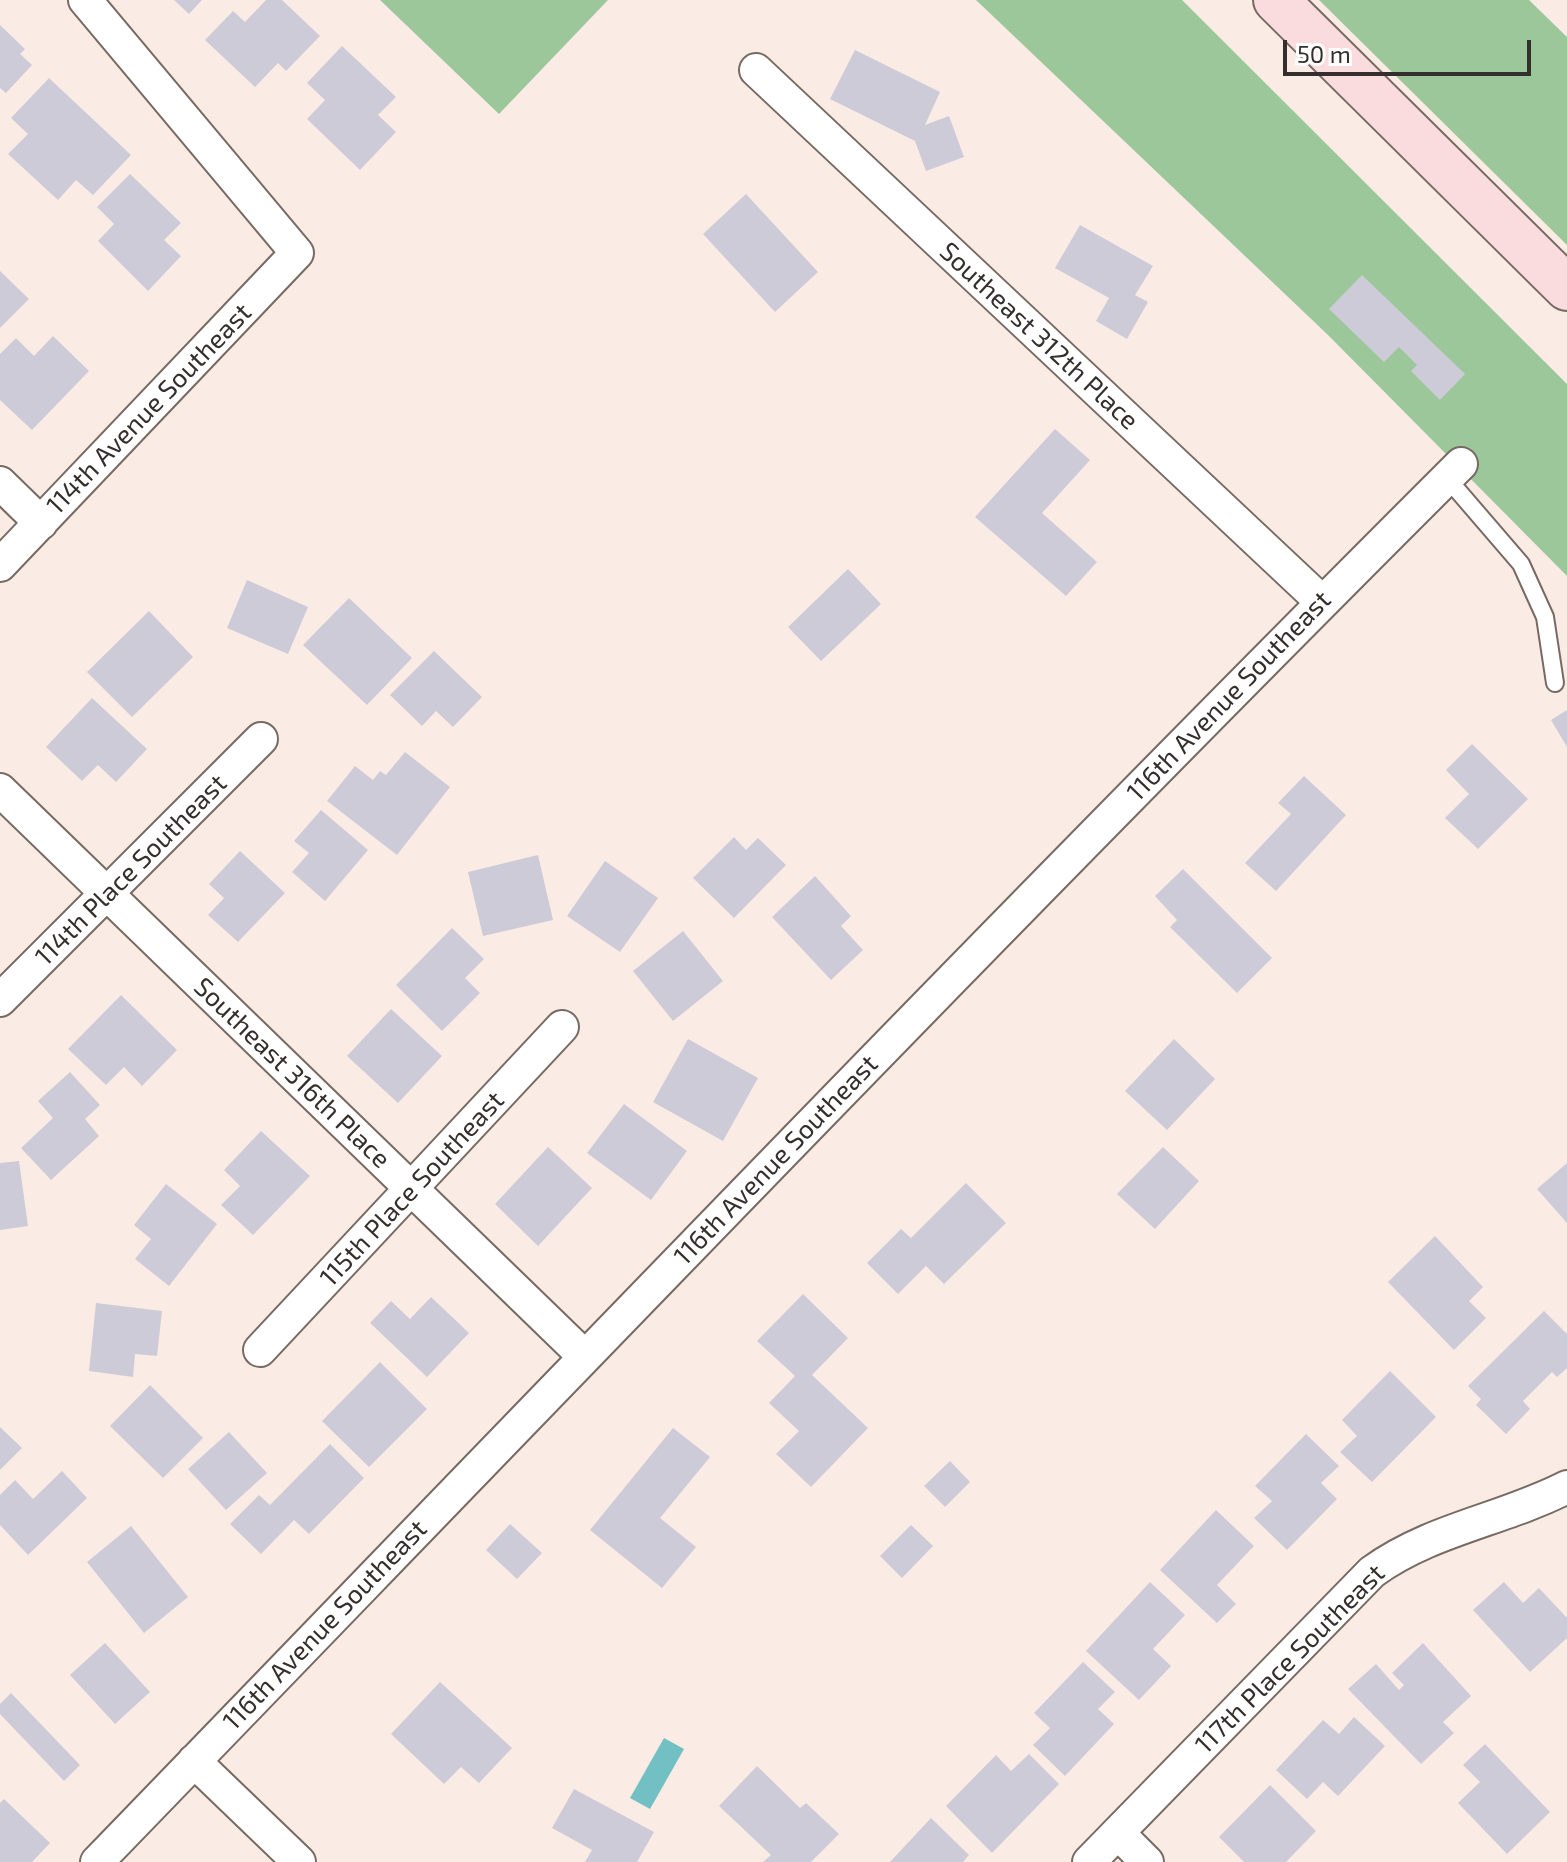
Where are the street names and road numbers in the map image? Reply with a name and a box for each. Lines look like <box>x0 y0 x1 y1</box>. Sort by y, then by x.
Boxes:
street label: Southeast 312th Place <box>933 236 1145 436</box>
street label: 114th Avenue Southeast <box>40 297 258 521</box>
street label: 116th Avenue Southeast <box>1121 585 1337 807</box>
street label: 114th Place Southeast <box>29 768 233 972</box>
street label: Southeast 316th Place <box>187 971 397 1175</box>
street label: 116th Avenue Southeast <box>668 1049 884 1271</box>
street label: 115th Place Southeast <box>313 1085 511 1293</box>
street label: 116th Avenue Southeast <box>217 1514 433 1736</box>
street label: 117th Place Southeast <box>1189 1558 1391 1760</box>

